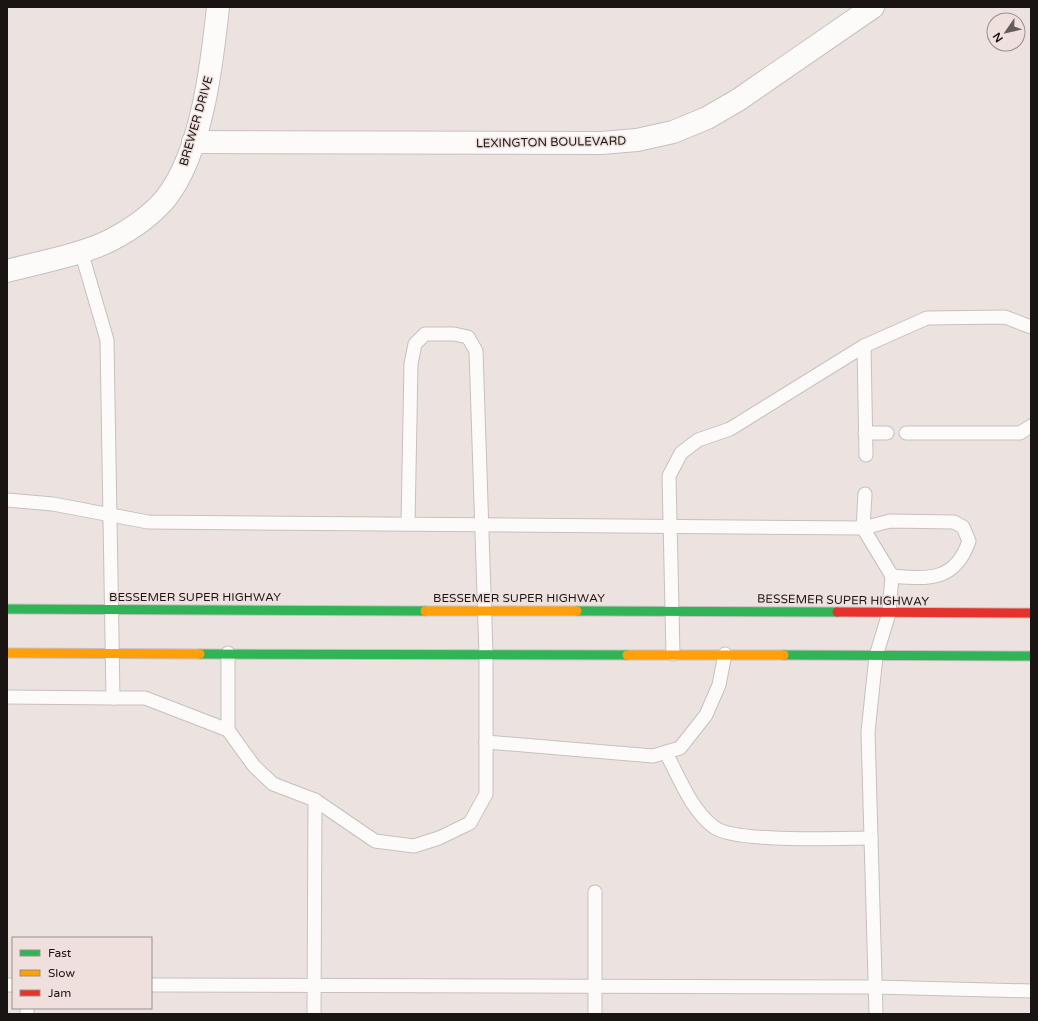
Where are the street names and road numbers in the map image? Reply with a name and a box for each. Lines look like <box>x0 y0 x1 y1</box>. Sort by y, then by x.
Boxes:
street label: BREWER DRIVE <box>176 74 216 168</box>
street label: LEXINGTON BOULEVARD <box>476 134 626 150</box>
street label: BESSEMER SUPER HIGHWAY <box>109 590 281 604</box>
street label: BESSEMER SUPER HIGHWAY <box>433 591 605 605</box>
street label: BESSEMER SUPER HIGHWAY <box>757 592 929 609</box>

